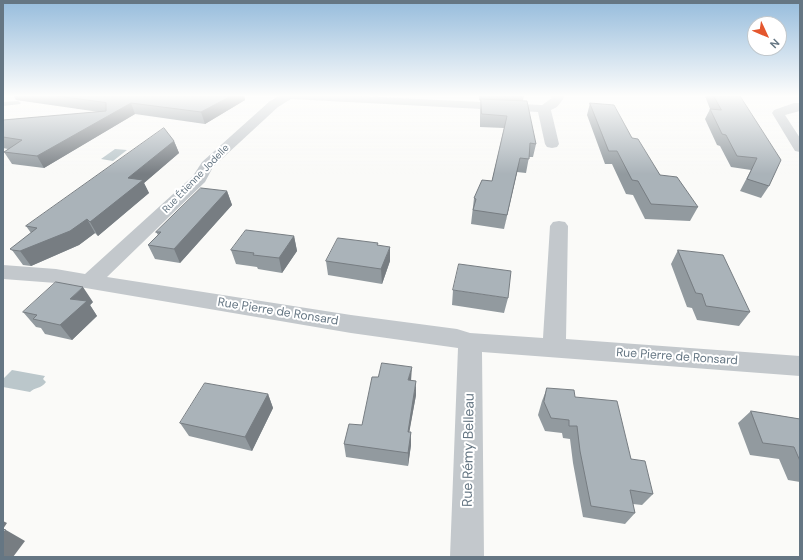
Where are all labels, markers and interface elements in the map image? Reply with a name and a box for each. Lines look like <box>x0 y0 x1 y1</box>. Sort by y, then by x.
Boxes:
north arrow <box>747 16 787 56</box>
text: N <box>767 36 783 51</box>
street label: Rue Étienne Jodelle <box>160 142 232 216</box>
street label: Rue Pierre de Ronsard <box>217 295 339 329</box>
street label: Rue Pierre de Ronsard <box>616 346 738 368</box>
street label: Rue Rémy Belleau <box>460 393 478 507</box>

